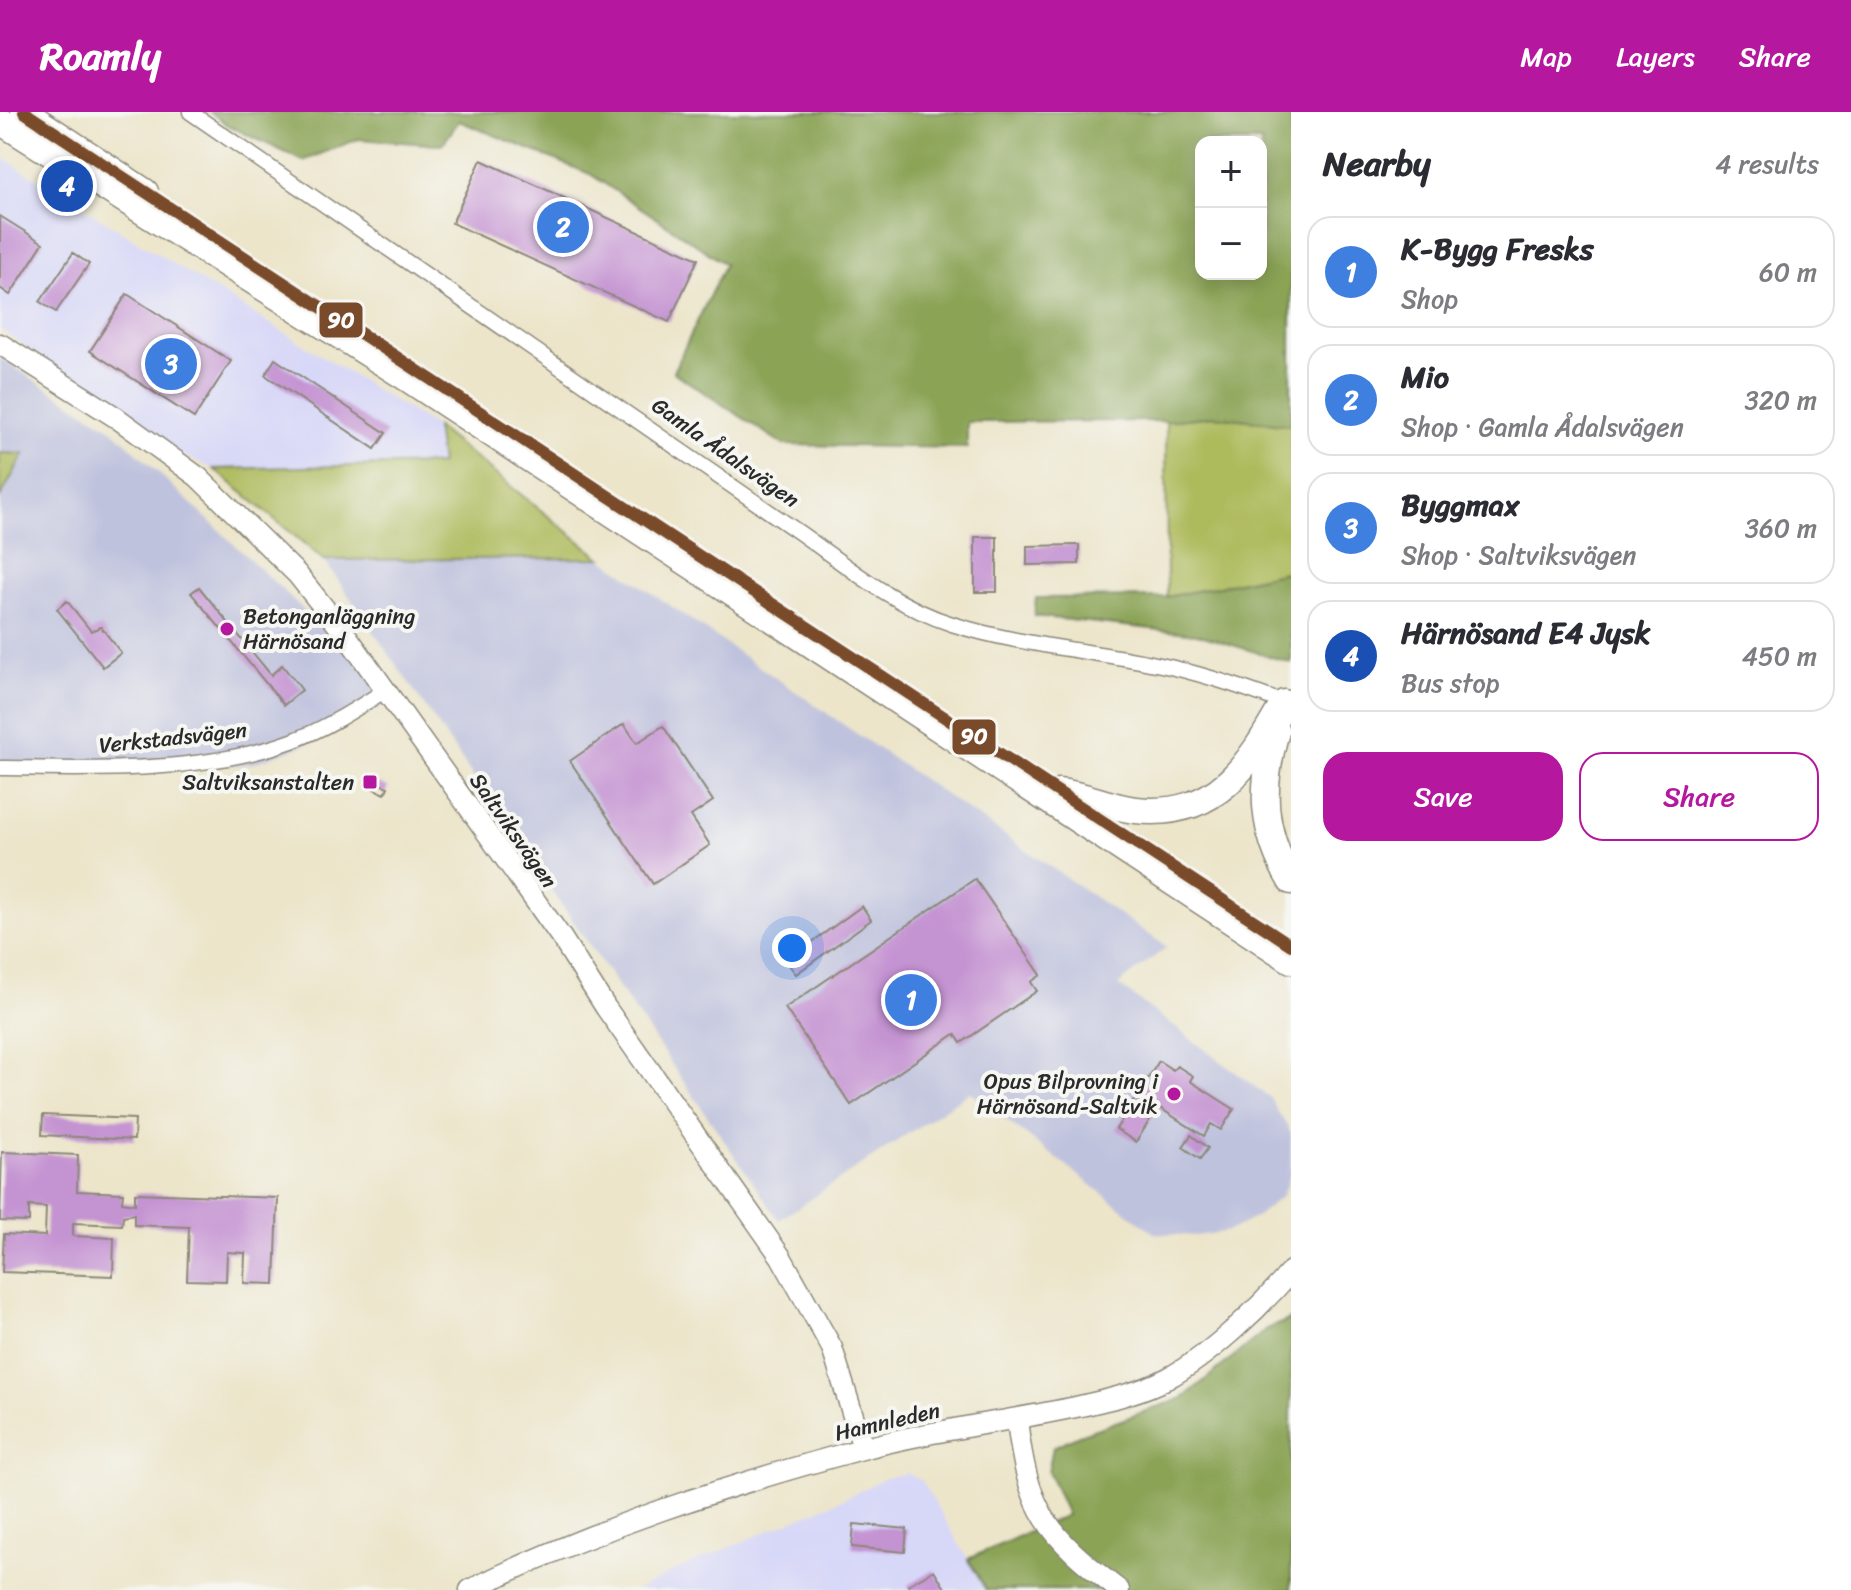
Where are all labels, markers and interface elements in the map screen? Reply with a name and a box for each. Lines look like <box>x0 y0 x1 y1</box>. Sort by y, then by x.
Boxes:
text: Roamly <box>40 23 161 90</box>
text: Map <box>1520 32 1572 81</box>
text: Layers <box>1616 32 1695 81</box>
text: Share <box>1739 32 1811 81</box>
text: Nearby <box>1323 134 1431 194</box>
map controls <box>1195 136 1267 280</box>
button: + <box>1195 136 1267 208</box>
text: 4 results <box>1715 141 1819 187</box>
pin: 4 <box>41 156 93 216</box>
pin: 2 <box>537 197 589 257</box>
button: − <box>1195 208 1267 280</box>
text: K-Bygg Fresks <box>1401 222 1594 276</box>
text: 1 <box>1345 249 1357 295</box>
text: 60 m <box>1759 249 1817 295</box>
text: Shop <box>1401 276 1458 322</box>
line badge: 90 <box>318 301 364 339</box>
text: 90 <box>327 301 355 340</box>
pin: 3 <box>145 334 197 394</box>
text: Mio <box>1401 350 1449 404</box>
text: 2 <box>1343 377 1359 423</box>
text: 320 m <box>1745 377 1817 423</box>
street label: Gamla Ådalsvägen <box>643 387 808 518</box>
text: Shop · Gamla Ådalsvägen <box>1401 404 1684 450</box>
text: Byggmax <box>1401 478 1519 532</box>
text: 3 <box>1344 505 1358 551</box>
text: 360 m <box>1745 505 1817 551</box>
text: Shop · Saltviksvägen <box>1401 532 1636 578</box>
place label: Betonganläggning Härnösand <box>243 597 415 661</box>
text: Härnösand E4 Jysk <box>1401 606 1651 660</box>
marker: Betonganläggning Härnösand <box>218 620 236 638</box>
text: 4 <box>1343 633 1359 679</box>
text: 450 m <box>1742 633 1817 679</box>
text: Bus stop <box>1401 660 1499 706</box>
street label: Verkstadsvägen <box>97 710 249 765</box>
text: 90 <box>960 717 988 756</box>
line badge: 90 <box>951 718 997 756</box>
button: Save <box>1323 752 1563 841</box>
button: Share <box>1579 752 1819 841</box>
place label: Saltviksanstalten <box>182 763 354 802</box>
street label: Saltviksvägen <box>459 764 568 896</box>
marker: Saltviksanstalten <box>361 773 379 791</box>
your location <box>772 928 812 968</box>
pin: 1 <box>885 970 937 1030</box>
place label: Opus Bilprovning i Härnösand-Saltvik <box>977 1062 1159 1126</box>
marker: Opus Bilprovning i Härnösand-Saltvik <box>1165 1085 1183 1103</box>
street label: Hamnleden <box>831 1390 944 1453</box>

